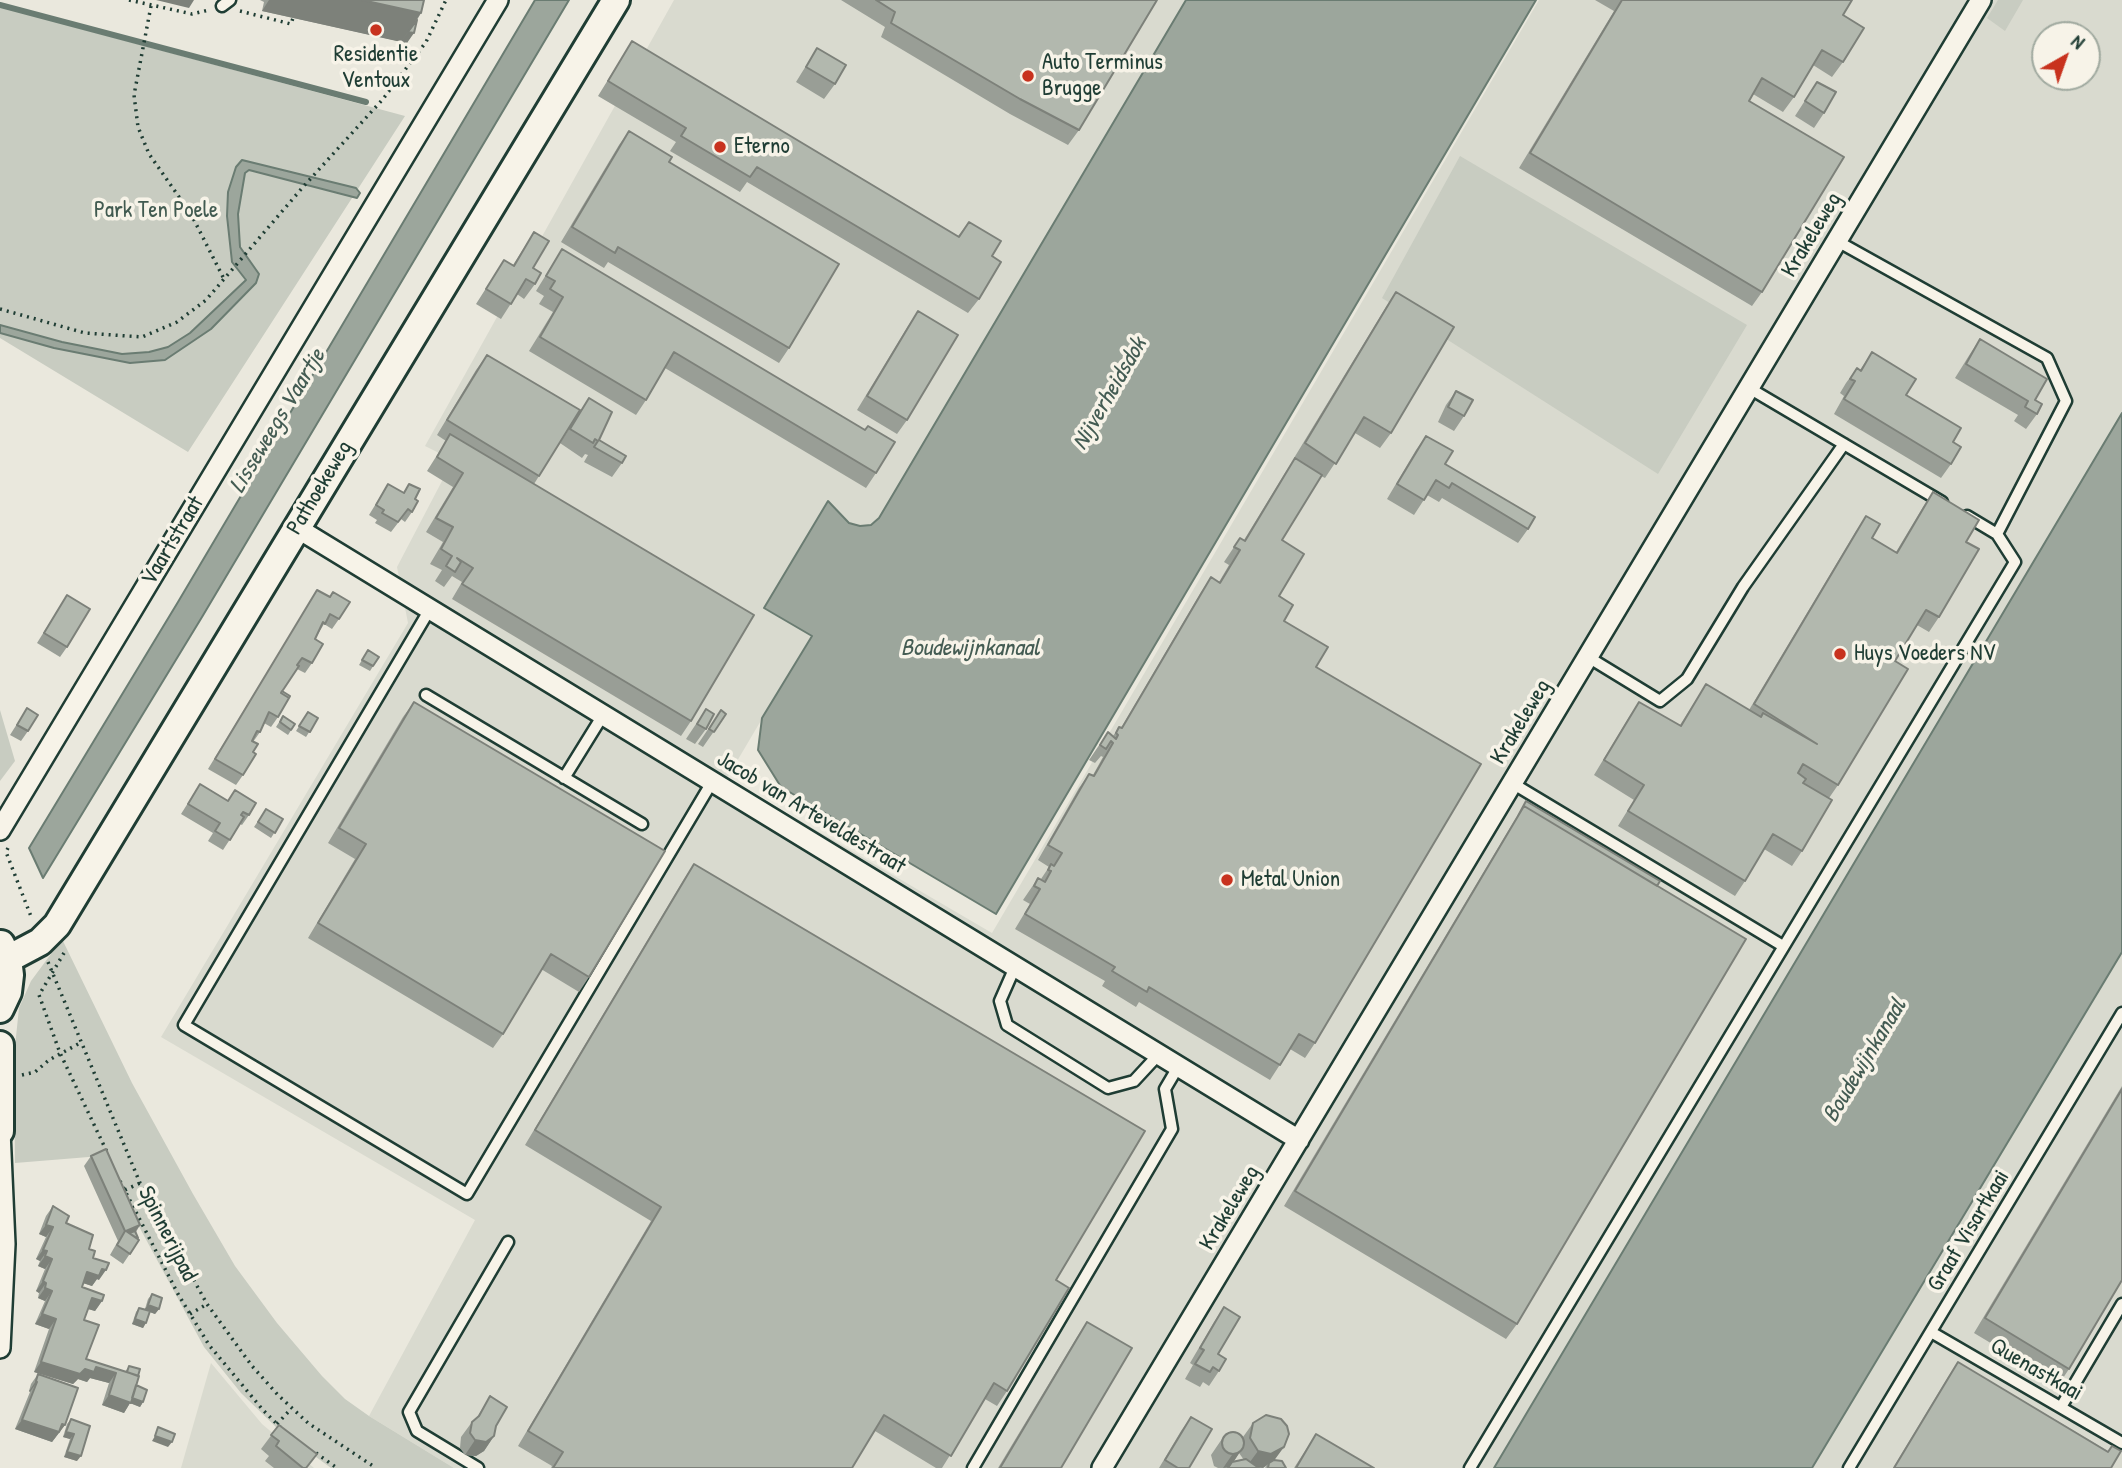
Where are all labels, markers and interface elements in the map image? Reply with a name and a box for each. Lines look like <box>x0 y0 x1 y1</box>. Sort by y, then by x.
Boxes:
north arrow <box>2031 21 2101 91</box>
marker: Residentie Ventoux <box>368 22 384 38</box>
text: N <box>2066 28 2090 55</box>
place label: Residentie Ventoux <box>334 41 418 95</box>
place label: Auto Terminus Brugge <box>1042 49 1163 103</box>
marker: Auto Terminus Brugge <box>1020 68 1036 84</box>
place label: Eterno <box>734 133 790 161</box>
marker: Eterno <box>712 139 728 155</box>
street label: Krakeleweg <box>1776 188 1848 282</box>
park label: Park Ten Poele <box>94 197 218 225</box>
water label: Nijverheidsdok <box>1066 333 1154 455</box>
water label: Lisseweegs Vaartje <box>224 344 332 498</box>
street label: Pathoekeweg <box>281 436 359 540</box>
street label: Vaartstraat <box>136 491 210 591</box>
water label: Boudewijnkanaal <box>901 635 1039 663</box>
place label: Huys Voeders NV <box>1854 640 1995 668</box>
marker: Huys Voeders NV <box>1832 646 1848 662</box>
street label: Krakeleweg <box>1485 675 1557 769</box>
street label: Jacob van Arteveldestraat <box>711 746 911 880</box>
place label: Metal Union <box>1241 866 1340 894</box>
marker: Metal Union <box>1219 872 1235 888</box>
water label: Boudewijnkanaal <box>1817 994 1913 1128</box>
street label: Krakeleweg <box>1194 1161 1266 1255</box>
street label: Graaf Visartkaai <box>1922 1165 2016 1297</box>
street label: Spinnerijpad <box>131 1182 203 1286</box>
street label: Quenastkaai <box>1985 1332 2087 1408</box>

